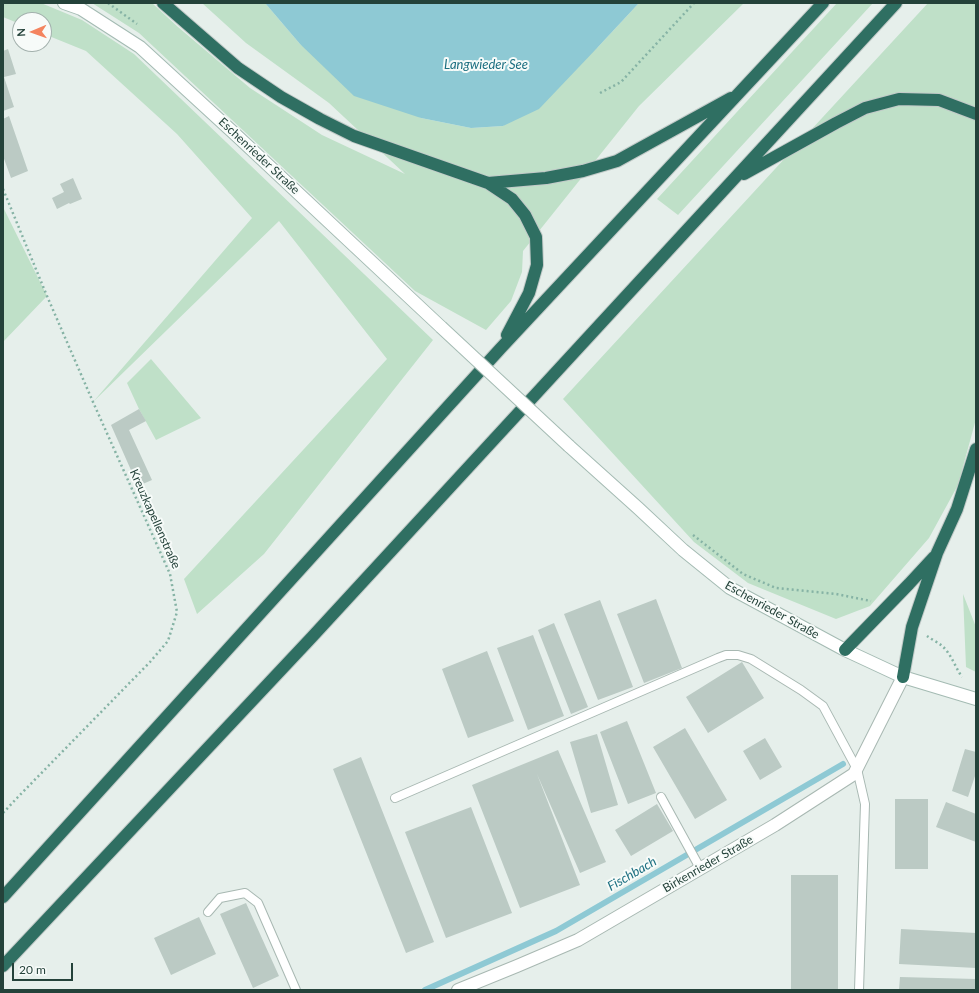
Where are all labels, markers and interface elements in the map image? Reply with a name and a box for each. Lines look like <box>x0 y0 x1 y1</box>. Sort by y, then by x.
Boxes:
north arrow <box>12 12 52 52</box>
text: N <box>14 28 27 37</box>
water label: Langwieder See <box>444 57 528 73</box>
street label: Eschenrieder Straße <box>215 115 303 197</box>
street label: Kreuzkapellenstraße <box>127 467 183 571</box>
street label: Eschenrieder Straße <box>722 578 822 642</box>
street label: Birkenrieder Straße <box>660 832 756 896</box>
water label: Fischbach <box>605 854 659 894</box>
scale bar <box>14 955 75 981</box>
text: 20 m <box>19 962 46 977</box>

